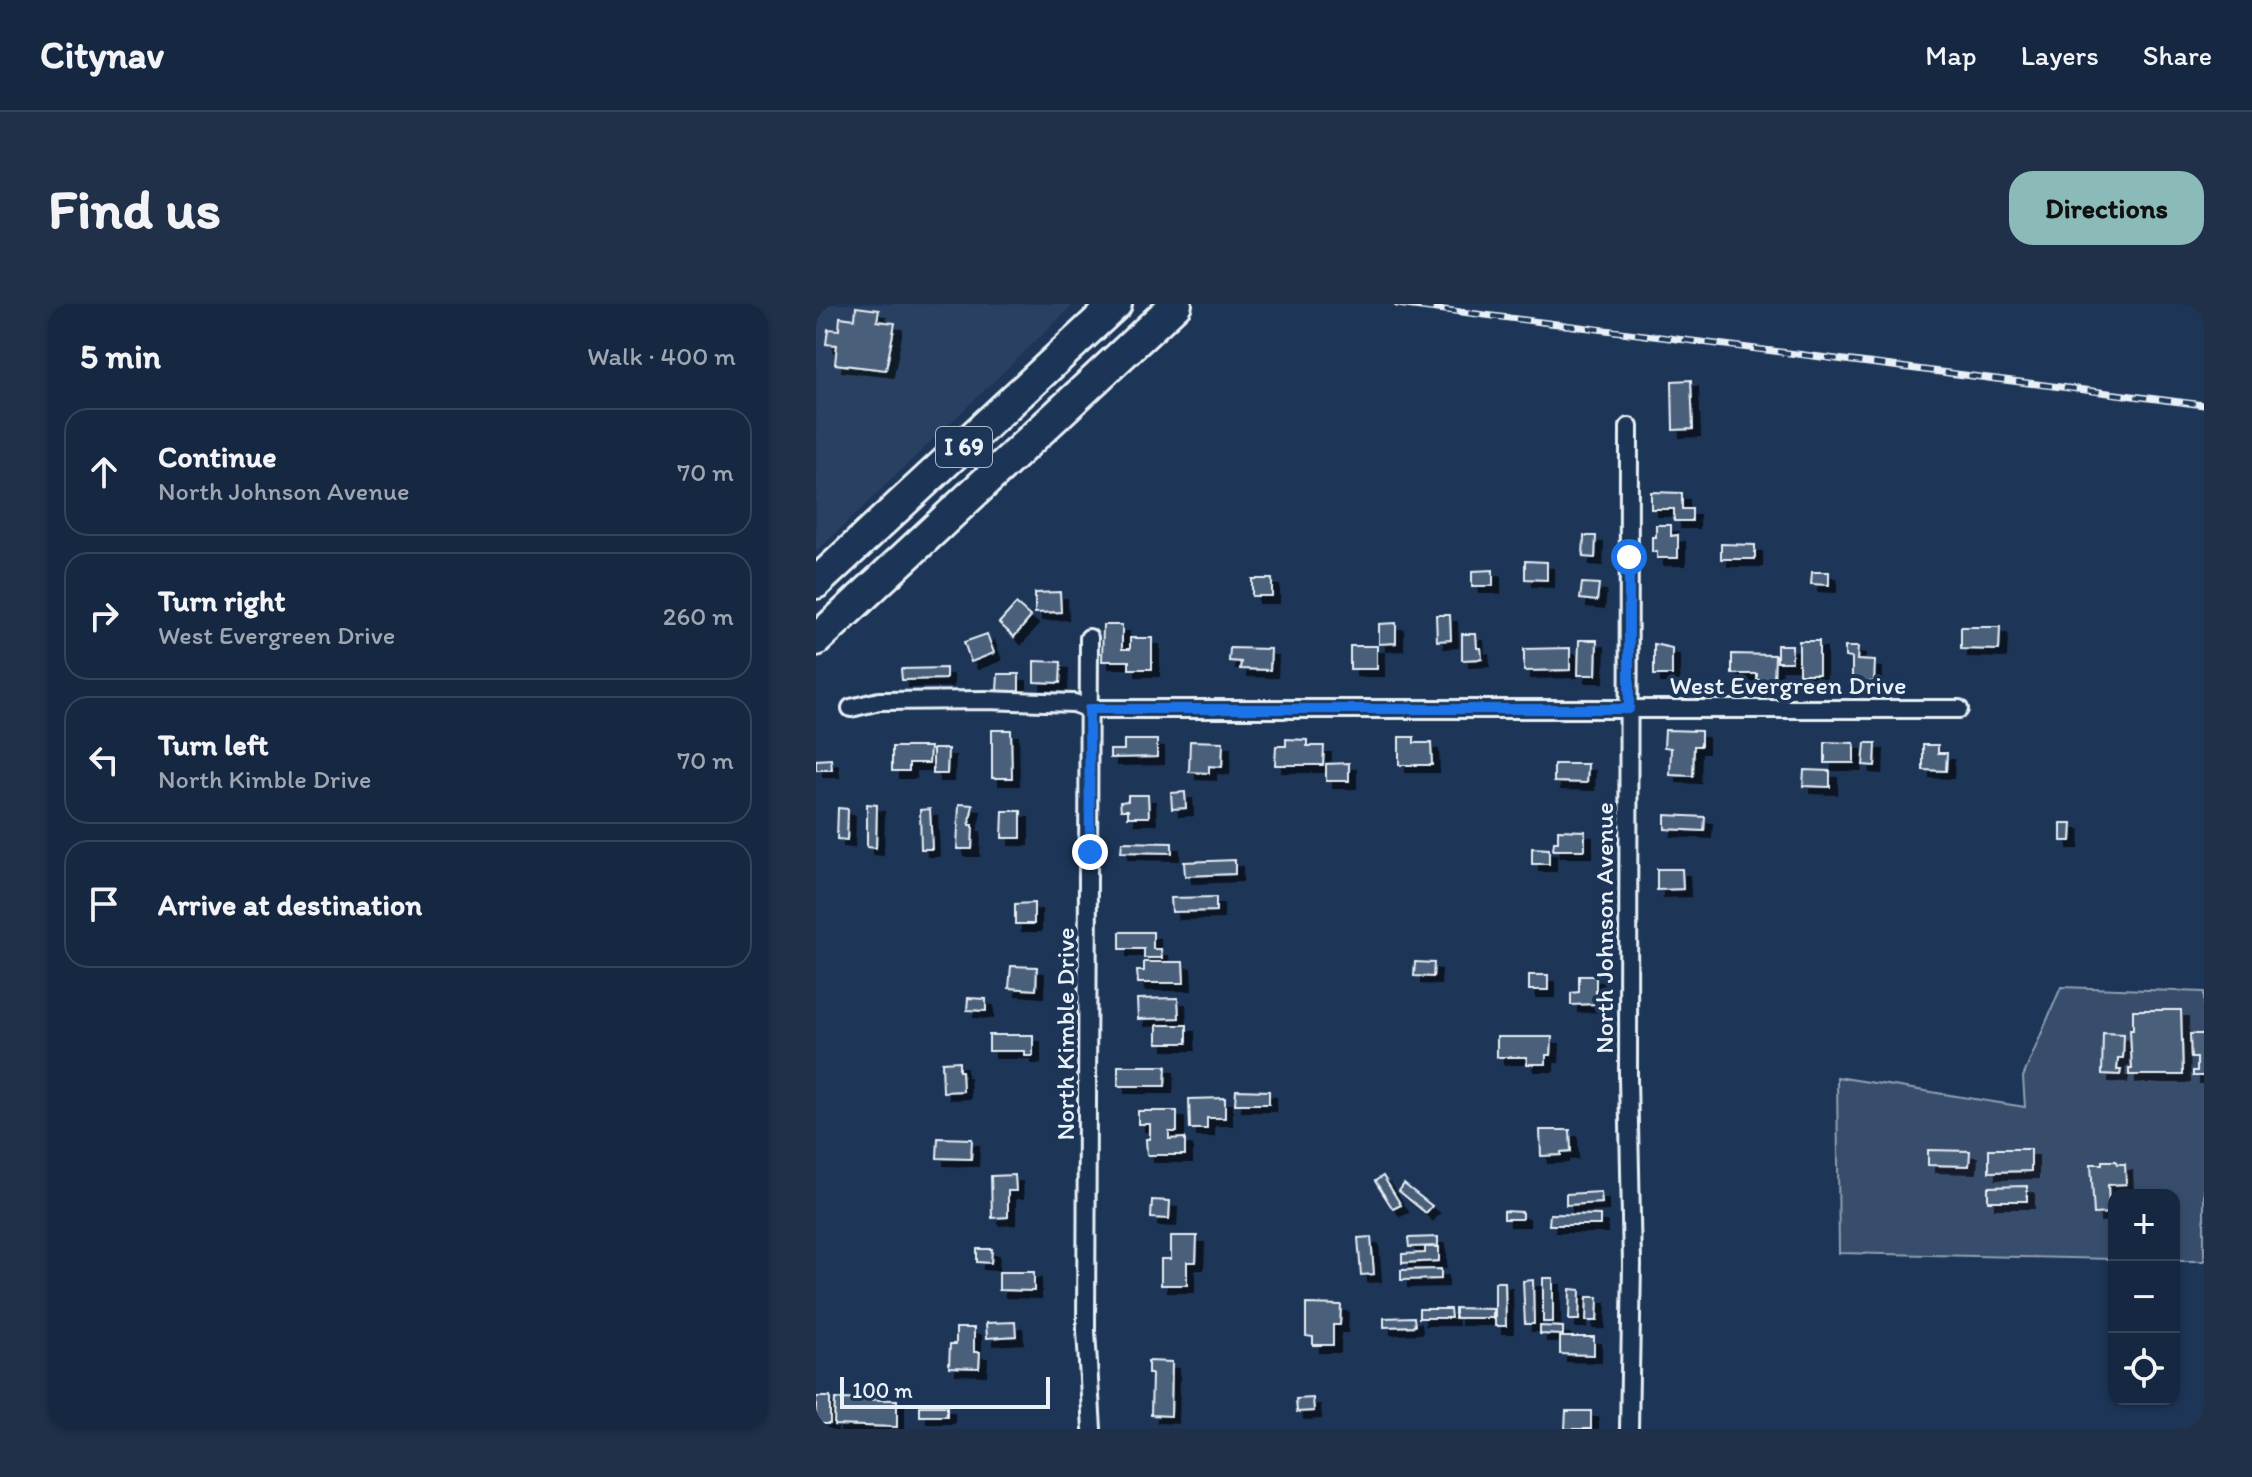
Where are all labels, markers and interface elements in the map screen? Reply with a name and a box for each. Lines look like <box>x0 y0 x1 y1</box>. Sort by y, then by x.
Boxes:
text: Citynav <box>40 32 164 78</box>
text: Map <box>1925 38 1977 72</box>
text: Layers <box>2021 38 2099 72</box>
text: Share <box>2143 38 2212 72</box>
button: Directions <box>2009 171 2204 245</box>
text: Find us <box>48 175 221 242</box>
text: 5 min <box>80 336 161 377</box>
text: Walk · 400 m <box>587 340 736 372</box>
road number: I 69 <box>936 427 992 467</box>
text: Continue <box>158 438 277 475</box>
icon: ahead <box>82 450 126 494</box>
text: 70 m <box>677 456 734 488</box>
text: North Johnson Avenue <box>158 475 410 507</box>
route start <box>1611 539 1647 575</box>
text: Turn right <box>158 582 286 619</box>
icon: right <box>82 594 126 638</box>
text: 260 m <box>663 600 734 632</box>
text: West Evergreen Drive <box>158 619 395 651</box>
street label: West Evergreen Drive <box>1669 669 1907 701</box>
text: Turn left <box>158 726 269 763</box>
icon: left <box>82 738 126 782</box>
text: 70 m <box>677 744 734 776</box>
text: North Kimble Drive <box>158 763 371 795</box>
street label: North Johnson Avenue <box>1588 802 1620 1054</box>
route end <box>1072 834 1108 870</box>
icon: arrive <box>82 882 126 926</box>
text: Arrive at destination <box>158 886 422 923</box>
street label: North Kimble Drive <box>1049 927 1081 1141</box>
map controls <box>2108 1189 2180 1405</box>
button: + <box>2108 1189 2180 1261</box>
button: − <box>2108 1261 2180 1333</box>
button: locate <box>2108 1333 2180 1405</box>
scale bar <box>840 1373 1050 1409</box>
text: 100 m <box>852 1377 913 1404</box>

